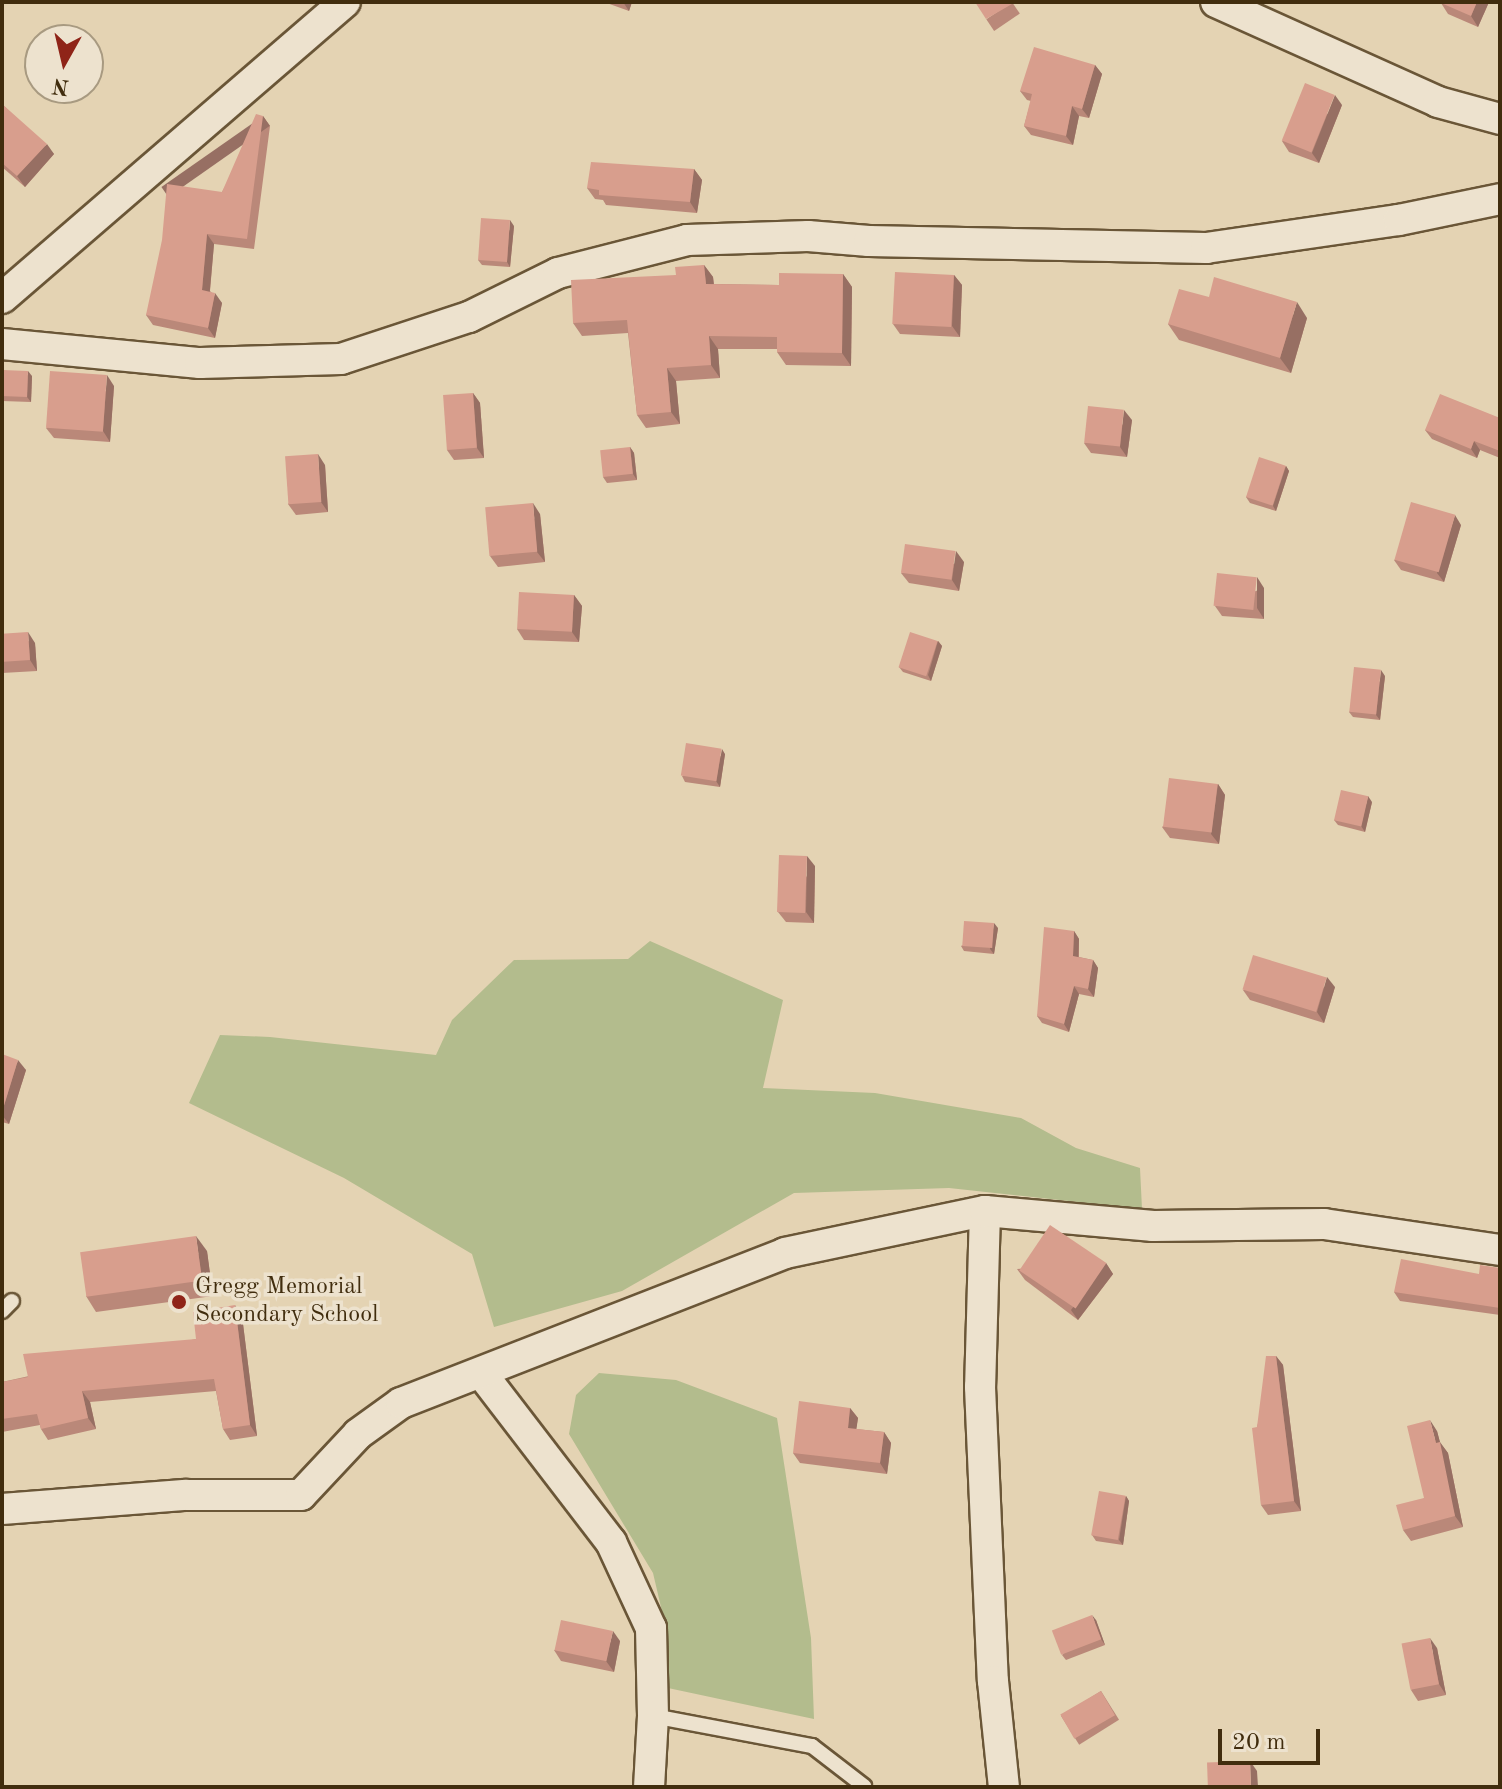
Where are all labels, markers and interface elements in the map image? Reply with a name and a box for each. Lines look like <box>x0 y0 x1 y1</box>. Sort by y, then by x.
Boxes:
north arrow <box>24 24 104 104</box>
text: N <box>51 74 71 98</box>
place label: Gregg Memorial Secondary School <box>195 1274 379 1330</box>
marker: Gregg Memorial Secondary School <box>170 1293 188 1311</box>
scale bar <box>1222 1713 1324 1763</box>
text: 20 m <box>1232 1731 1286 1755</box>

